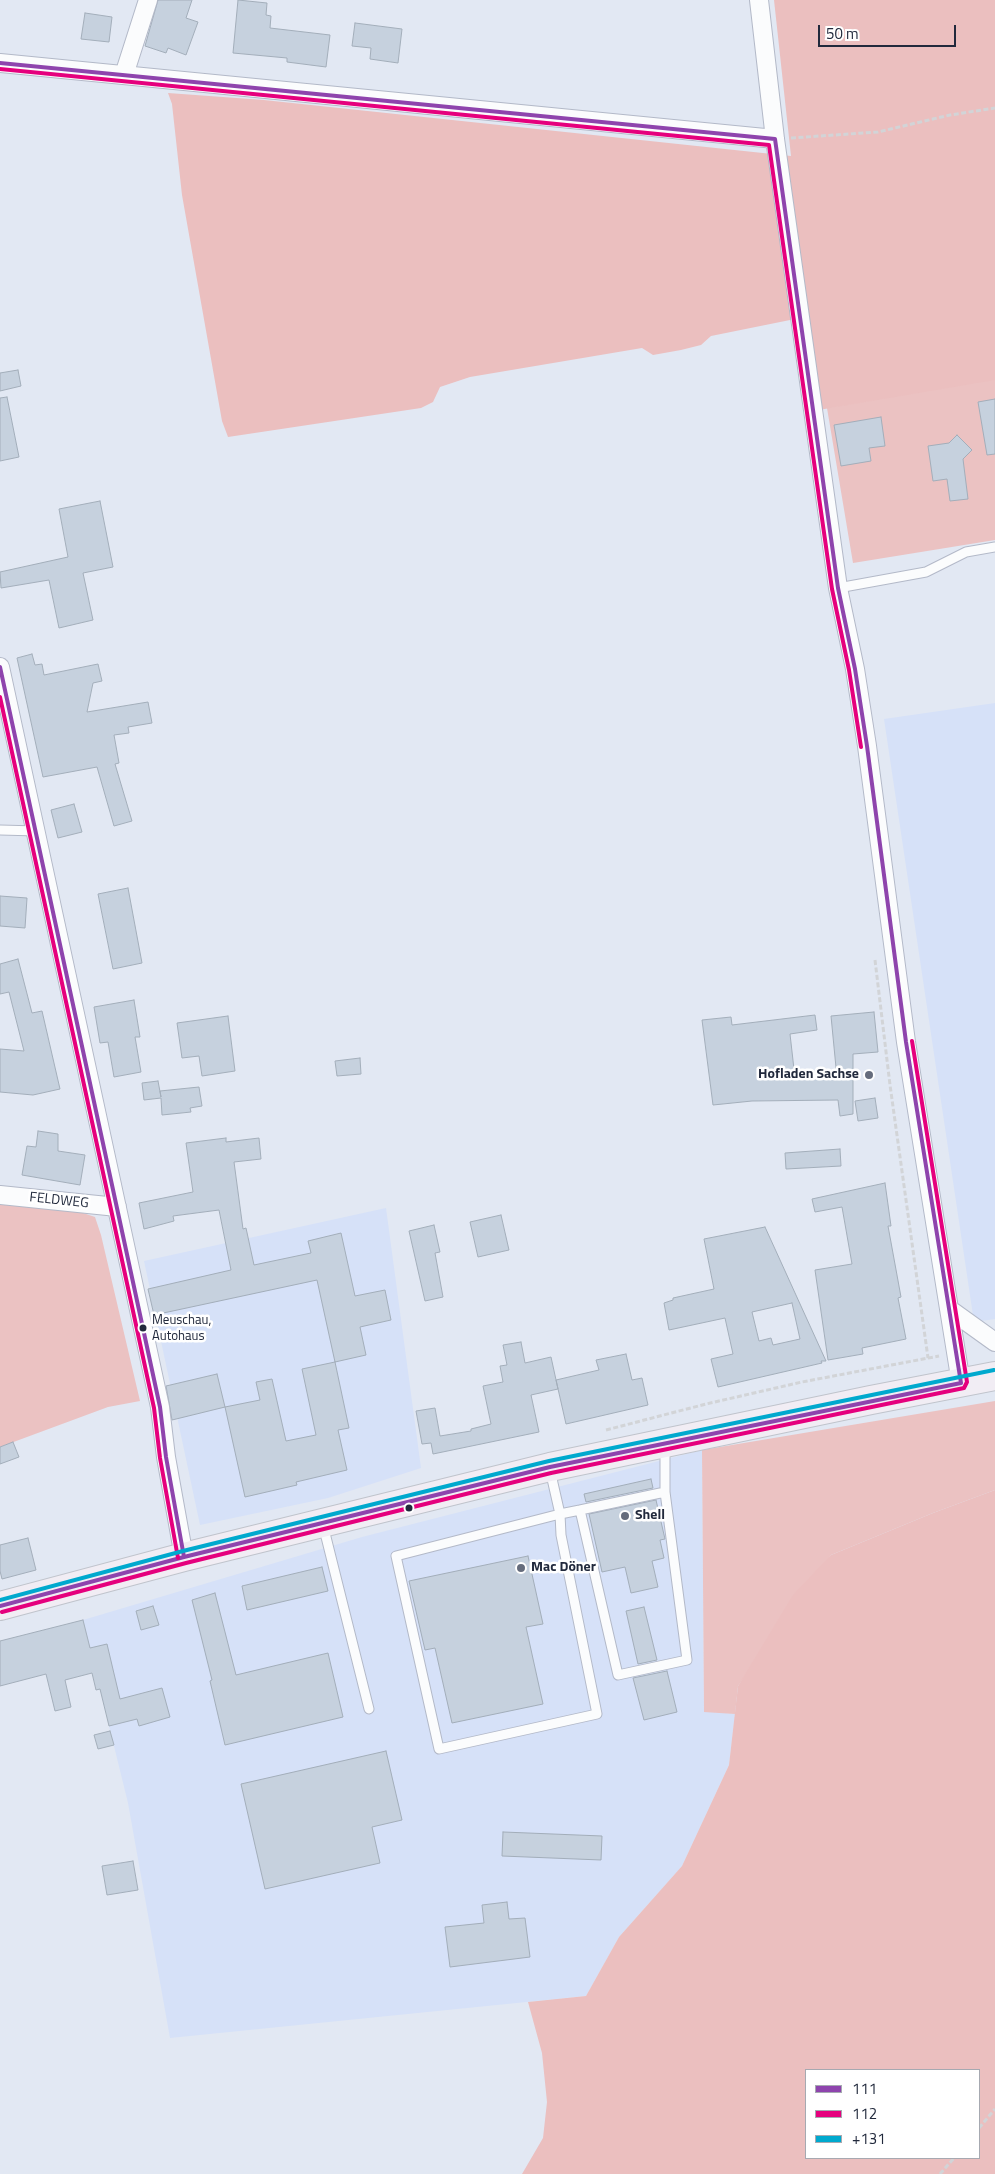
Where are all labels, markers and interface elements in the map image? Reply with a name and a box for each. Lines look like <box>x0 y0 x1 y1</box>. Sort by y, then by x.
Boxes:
scale bar <box>820 15 958 47</box>
text: 50 m <box>826 22 859 45</box>
place label: Hofladen Sachse <box>758 1067 859 1083</box>
marker: Hofladen Sachse <box>863 1069 875 1081</box>
street label: FELDWEG <box>29 1190 89 1212</box>
place label: Meuschau, Autohaus <box>152 1313 211 1344</box>
marker: Meuschau, Autohaus <box>138 1323 148 1333</box>
unlabelled marker <box>404 1503 414 1513</box>
place label: Shell <box>635 1508 665 1524</box>
marker: Shell <box>619 1510 631 1522</box>
place label: Mac Döner <box>531 1560 596 1576</box>
marker: Mac Döner <box>515 1562 527 1574</box>
legend <box>805 2069 980 2159</box>
text: 111 <box>852 2077 877 2100</box>
text: 112 <box>852 2102 877 2125</box>
text: +131 <box>852 2127 886 2150</box>

